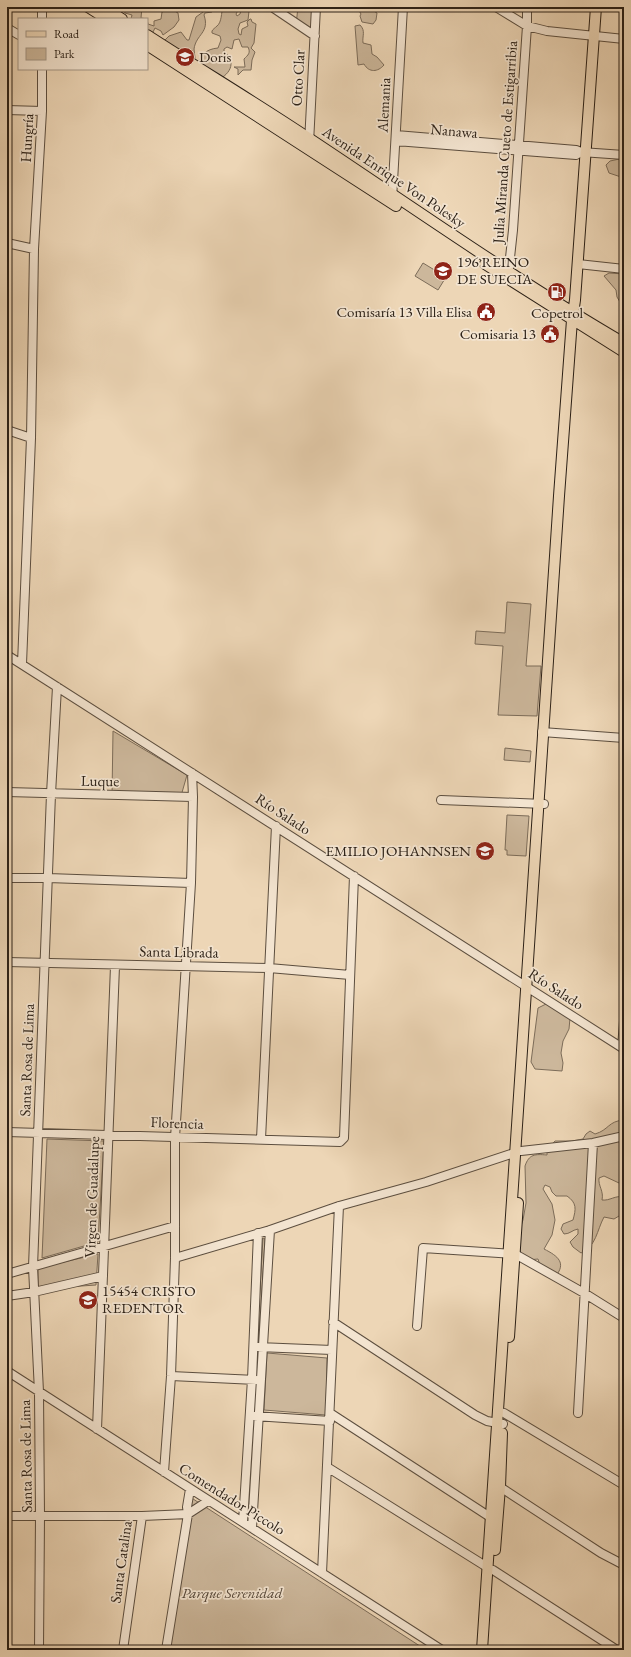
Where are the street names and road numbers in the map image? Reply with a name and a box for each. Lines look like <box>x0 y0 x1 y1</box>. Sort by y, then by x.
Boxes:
street label: Julia Miranda Cueto de Estigarribia <box>488 40 521 246</box>
street label: Otto Clar <box>287 49 308 107</box>
street label: Alemania <box>373 77 394 134</box>
street label: Hungría <box>16 113 37 163</box>
street label: Nanawa <box>430 119 479 142</box>
street label: Avenida Enrique Von Polesky <box>318 121 470 232</box>
street label: Luque <box>81 771 119 790</box>
street label: Río Salado <box>252 789 315 839</box>
street label: Santa Librada <box>139 941 219 962</box>
street label: Río Salado <box>525 964 588 1014</box>
street label: Santa Rosa de Lima <box>15 1003 38 1117</box>
street label: Florencia <box>150 1112 204 1133</box>
street label: Virgen de Guadalupe <box>80 1136 103 1258</box>
street label: Santa Rosa de Lima <box>15 1399 36 1513</box>
street label: Comendador Piccolo <box>176 1458 289 1539</box>
street label: Santa Catalina <box>105 1519 136 1604</box>

